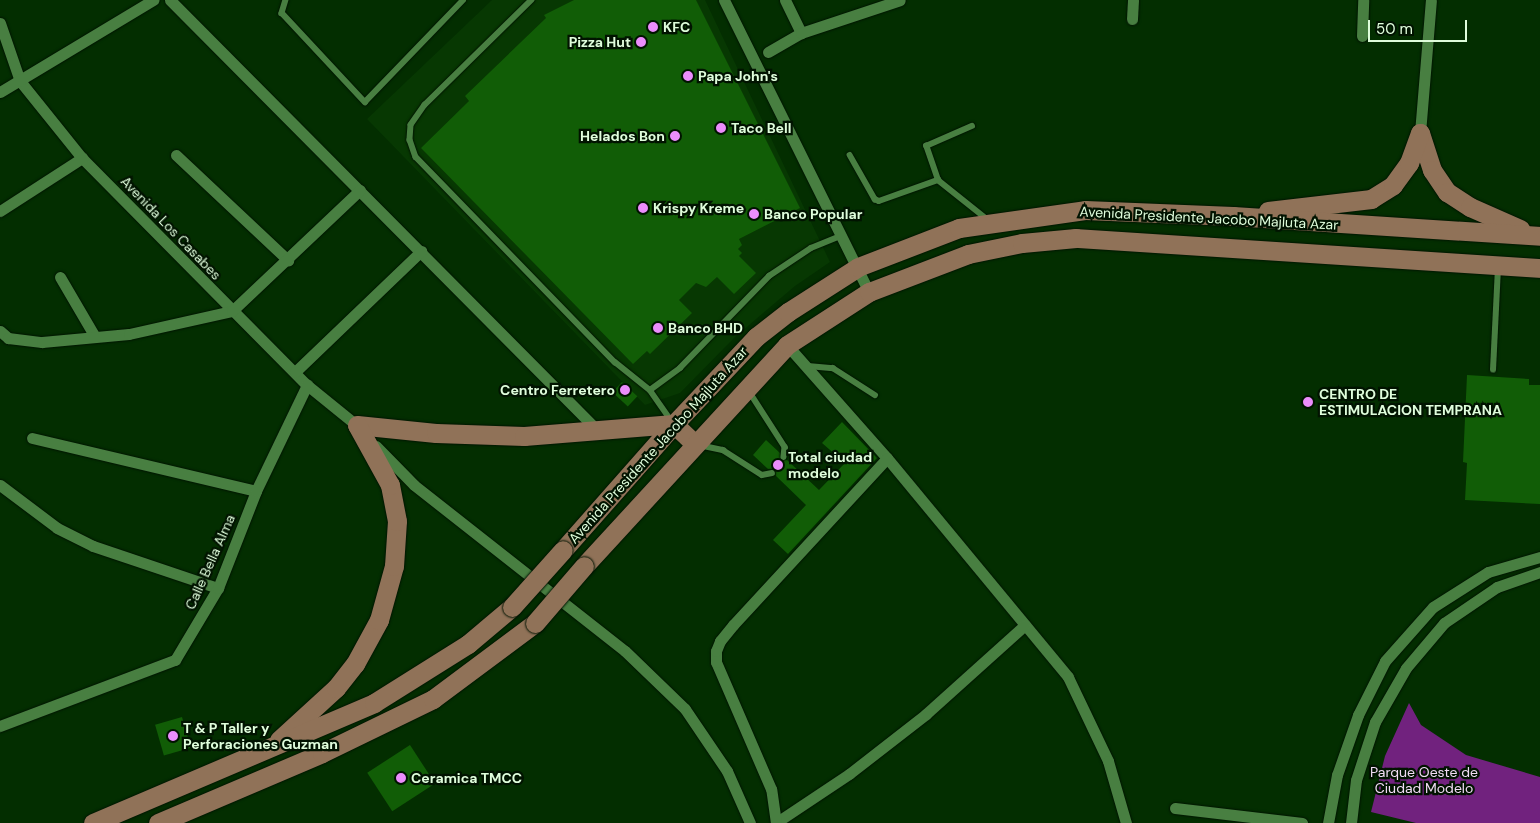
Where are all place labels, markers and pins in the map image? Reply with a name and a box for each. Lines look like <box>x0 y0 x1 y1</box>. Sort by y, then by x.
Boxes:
place label: KFC <box>663 19 690 35</box>
marker: KFC <box>647 21 659 33</box>
place label: Pizza Hut <box>569 34 631 50</box>
marker: Pizza Hut <box>635 36 647 48</box>
place label: Papa John's <box>698 68 778 84</box>
marker: Papa John's <box>682 70 694 82</box>
place label: Taco Bell <box>731 120 792 136</box>
marker: Taco Bell <box>715 122 727 134</box>
place label: Helados Bon <box>580 128 665 144</box>
marker: Helados Bon <box>669 130 681 142</box>
place label: Krispy Kreme <box>653 200 744 216</box>
marker: Krispy Kreme <box>637 202 649 214</box>
place label: Banco Popular <box>764 206 862 222</box>
marker: Banco Popular <box>748 208 760 220</box>
place label: Banco BHD <box>668 320 743 336</box>
marker: Banco BHD <box>652 322 664 334</box>
place label: Centro Ferretero <box>500 382 615 398</box>
marker: Centro Ferretero <box>619 384 631 396</box>
place label: CENTRO DE ESTIMULACION TEMPRANA <box>1319 386 1502 418</box>
marker: CENTRO DE ESTIMULACION TEMPRANA <box>1301 395 1315 409</box>
place label: Total ciudad modelo <box>788 449 872 482</box>
marker: Total ciudad modelo <box>772 459 784 471</box>
place label: T & P Taller y Perforaciones Guzman <box>183 720 338 752</box>
marker: T & P Taller y Perforaciones Guzman <box>167 730 179 742</box>
place label: Ceramica TMCC <box>411 770 522 786</box>
marker: Ceramica TMCC <box>395 772 407 784</box>

